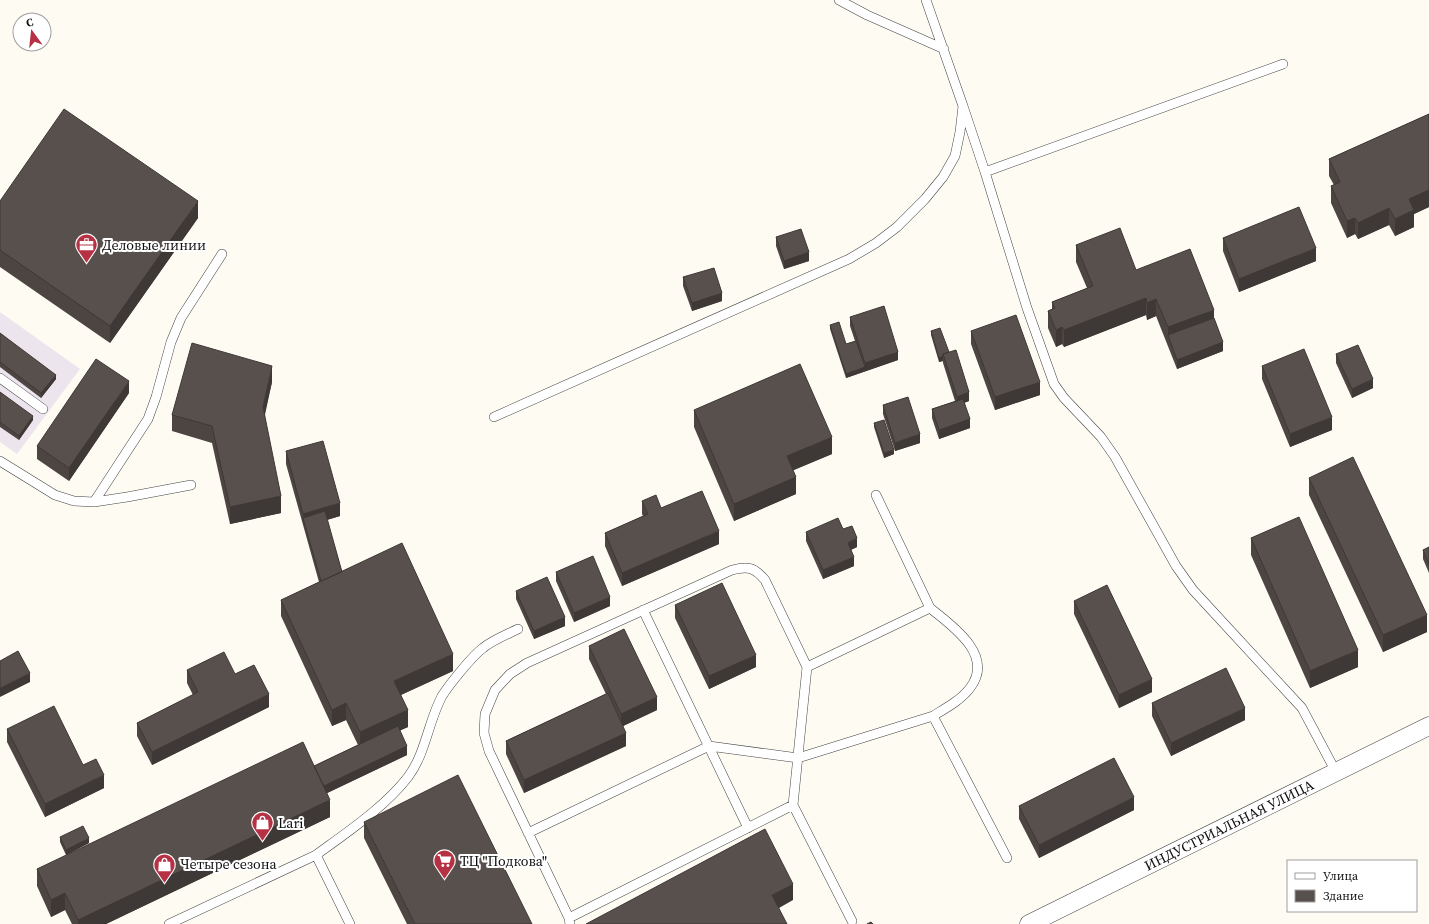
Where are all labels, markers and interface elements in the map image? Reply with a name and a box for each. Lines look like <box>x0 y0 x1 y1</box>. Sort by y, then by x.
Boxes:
north arrow <box>12 12 52 52</box>
text: С <box>24 15 35 31</box>
office icon: Деловые линии <box>73 232 99 265</box>
place label: Деловые линии <box>102 235 206 255</box>
street label: ИНДУСТРИАЛЬНАЯ УЛИЦА <box>1141 774 1318 875</box>
shop icon: Lari <box>249 810 275 843</box>
place label: Lari <box>278 813 304 833</box>
supermarket icon: ТЦ "Подкова" <box>431 848 457 881</box>
shop icon: Четыре сезона <box>151 851 177 884</box>
place label: ТЦ "Подкова" <box>460 851 547 871</box>
place label: Четыре сезона <box>180 854 278 874</box>
legend <box>1287 860 1417 912</box>
text: Улица <box>1323 868 1359 884</box>
text: Здание <box>1323 888 1364 904</box>

